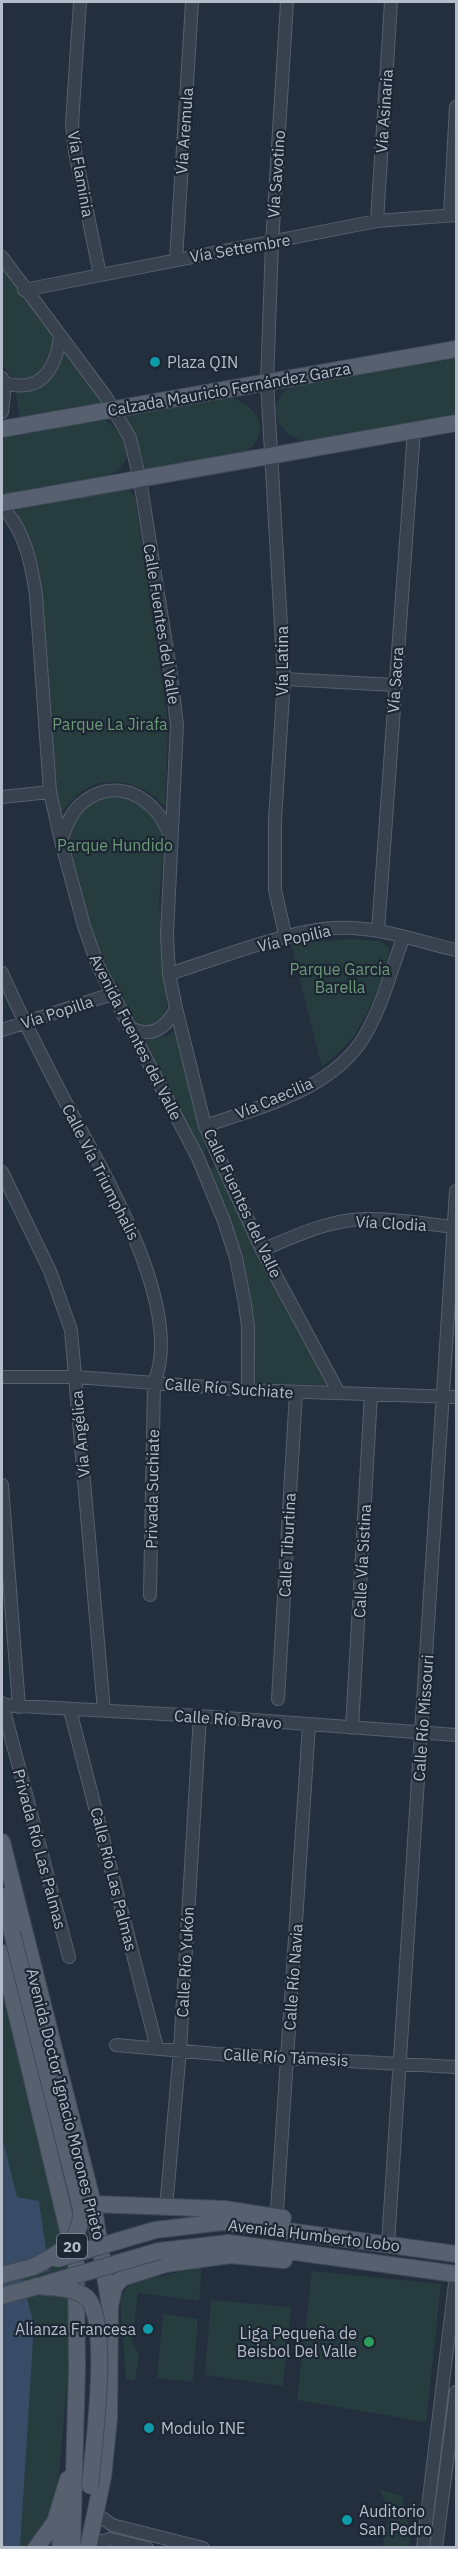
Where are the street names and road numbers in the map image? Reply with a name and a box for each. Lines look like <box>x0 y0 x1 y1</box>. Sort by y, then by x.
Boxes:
street label: Vía Asinaria <box>371 68 397 154</box>
street label: Vía Aremula <box>171 87 197 175</box>
street label: Vía Flaminia <box>64 129 99 219</box>
street label: Vía Savotino <box>263 129 289 219</box>
street label: Vía Settembre <box>188 229 292 267</box>
street label: Calzada Mauricio Fernández Garza <box>106 358 352 420</box>
street label: Calle Fuentes del Valle <box>139 542 185 706</box>
street label: Vía Latina <box>272 626 292 696</box>
street label: Vía Sacra <box>383 646 407 714</box>
street label: Vía Popilia <box>255 920 333 956</box>
street label: Avenida Fuentes del Valle <box>85 951 187 1124</box>
street label: Vía Popilla <box>18 991 96 1033</box>
street label: Vía Caecilia <box>232 1073 316 1123</box>
street label: Calle Vía Triumphalis <box>58 1101 144 1243</box>
street label: Calle Fuentes del Valle <box>200 1125 286 1281</box>
street label: Vía Clodia <box>355 1211 427 1235</box>
street label: Calle Río Suchiate <box>164 1374 294 1402</box>
street label: Vía Angélica <box>66 1389 94 1478</box>
street label: Privada Suchiate <box>141 1429 163 1549</box>
street label: Calle Tiburtina <box>274 1492 300 1598</box>
street label: Calle Vía Sistina <box>349 1503 375 1618</box>
street label: Calle Río Missouri <box>409 1654 437 1782</box>
street label: Calle Río Bravo <box>173 1705 283 1733</box>
street label: Privada Río Las Palmas <box>9 1767 71 1931</box>
street label: Calle Río Las Palmas <box>86 1805 142 1953</box>
street label: Calle Río Yukón <box>172 1906 198 2018</box>
street label: Calle Río Navia <box>279 1923 307 2031</box>
street label: Avenida Doctor Ignacio Morones Prieto <box>23 1966 109 2242</box>
street label: Calle Río Támesis <box>223 2044 349 2070</box>
street label: Avenida Humberto Lobo <box>227 2215 401 2255</box>
road number: 20 <box>57 2234 87 2258</box>

